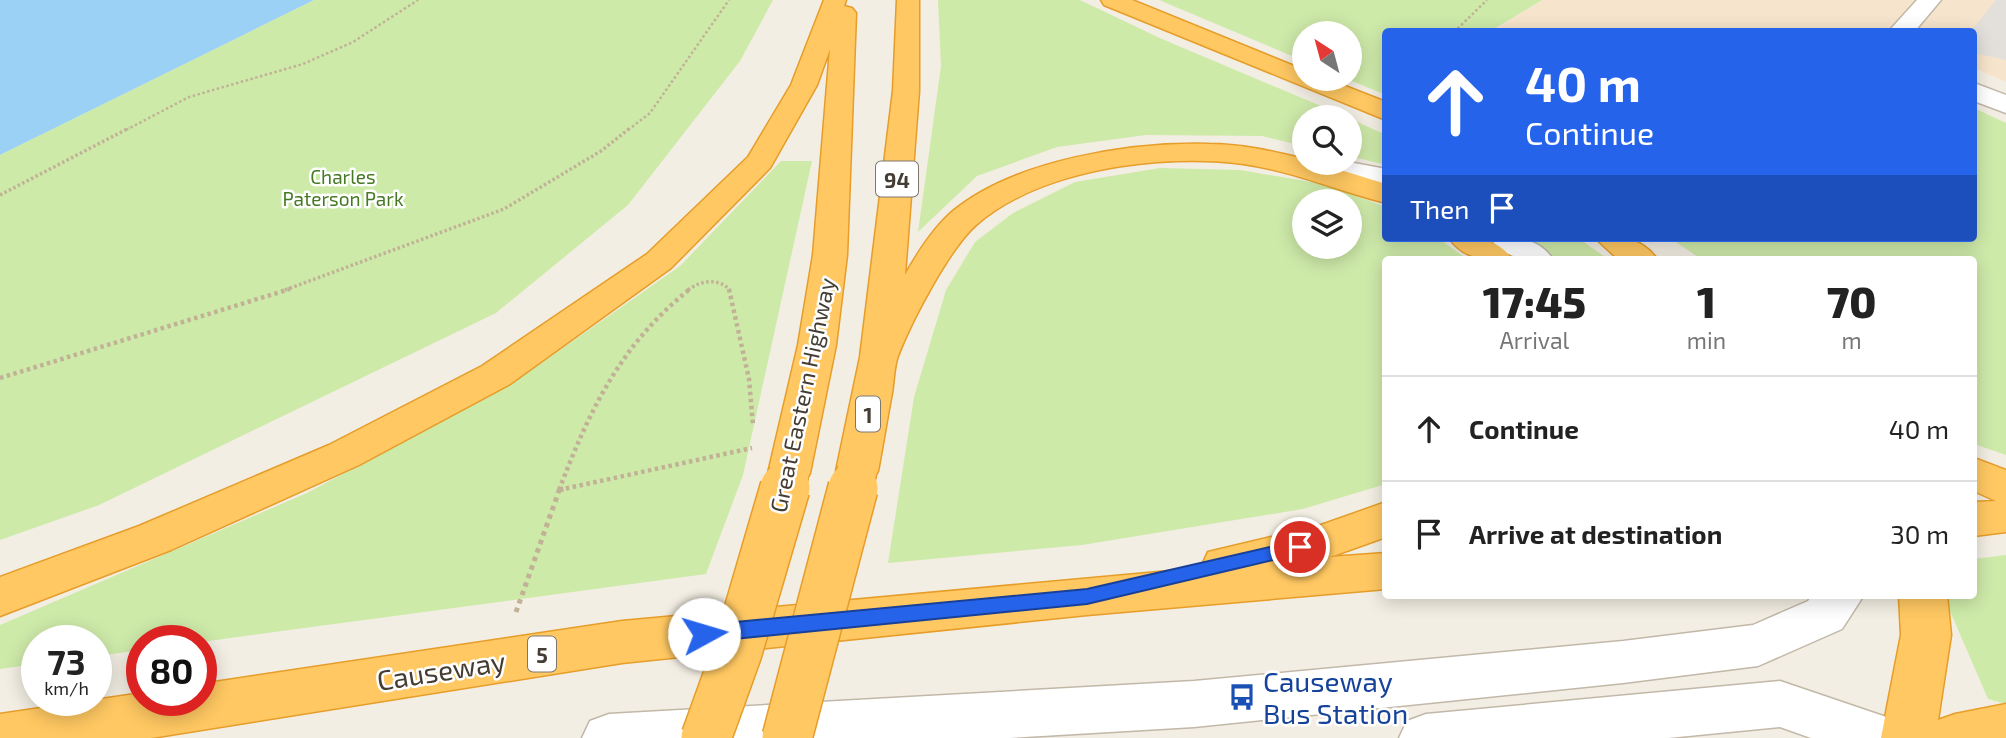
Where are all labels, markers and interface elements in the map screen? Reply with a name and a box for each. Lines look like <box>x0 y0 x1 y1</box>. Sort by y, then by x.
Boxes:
north arrow <box>1292 21 1362 91</box>
map controls <box>1292 21 1362 259</box>
text: 40 m <box>1525 53 1641 112</box>
icon: ahead <box>1410 56 1501 147</box>
button: search <box>1292 105 1362 175</box>
text: Continue <box>1525 113 1654 151</box>
road number: 94 <box>876 162 918 196</box>
park label: Charles Paterson Park <box>282 165 404 210</box>
button: layers <box>1292 189 1362 259</box>
icon: arrive <box>1483 189 1521 227</box>
text: Then <box>1410 193 1469 224</box>
street label: Great Eastern Highway <box>763 275 841 515</box>
text: 17:45 <box>1483 276 1586 326</box>
text: 1 <box>1697 276 1716 326</box>
text: 70 <box>1827 276 1876 326</box>
text: Arrival <box>1499 326 1569 354</box>
text: min <box>1687 326 1726 354</box>
text: m <box>1841 326 1862 354</box>
road number: 1 <box>856 396 880 432</box>
icon: ahead <box>1410 410 1448 448</box>
text: Continue <box>1469 413 1579 444</box>
text: 40 m <box>1889 413 1949 444</box>
icon: arrive <box>1410 515 1448 553</box>
pin <box>1270 517 1330 577</box>
text: Arrive at destination <box>1469 518 1722 549</box>
text: 30 m <box>1890 518 1949 549</box>
icon: arrive <box>1281 528 1319 566</box>
position arrow <box>667 597 741 671</box>
speed limit sign: 80 <box>126 625 217 716</box>
road number: 5 <box>528 636 556 672</box>
text: 73 <box>47 640 86 682</box>
street label: Causeway <box>374 643 508 697</box>
place label: Causeway Bus Station <box>1263 664 1408 730</box>
text: km/h <box>44 677 89 699</box>
bus stop icon: Causeway Bus Station <box>1227 682 1257 712</box>

